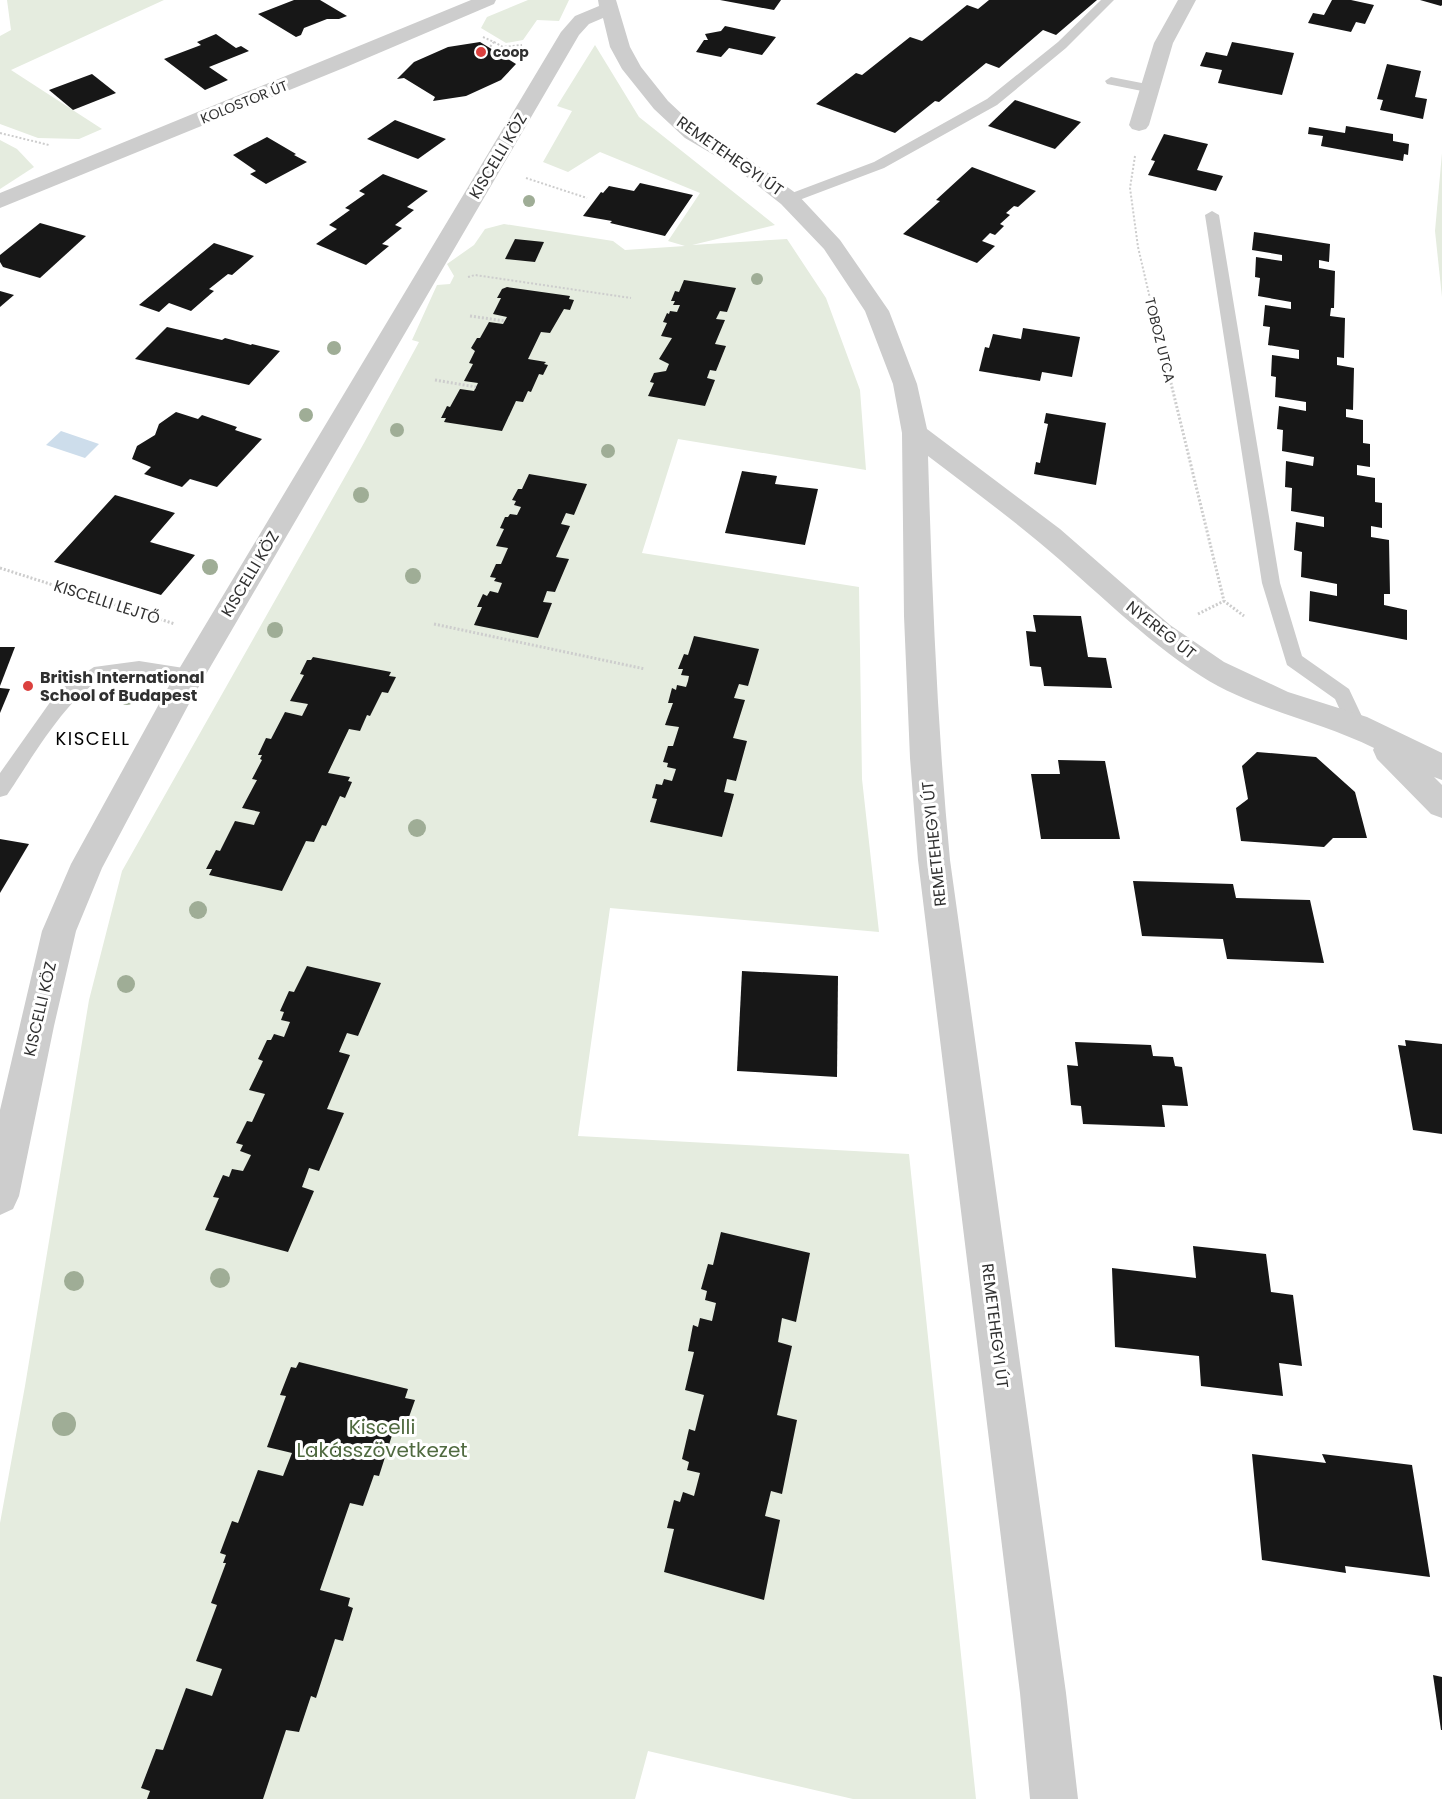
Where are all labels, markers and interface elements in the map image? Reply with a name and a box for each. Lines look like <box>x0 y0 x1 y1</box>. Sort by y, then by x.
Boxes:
place label: coop <box>493 42 529 62</box>
marker: coop <box>474 45 488 59</box>
street label: KOLOSTOR ÚT <box>197 75 291 129</box>
street label: KISCELLI KÖZ <box>463 109 533 203</box>
street label: REMETEHEGYI ÚT <box>672 111 788 202</box>
street label: TOBOZ UTCA <box>1140 295 1180 385</box>
street label: KISCELLI KÖZ <box>215 527 285 621</box>
street label: KISCELLI LEJTŐ <box>51 574 163 630</box>
street label: NYEREG ÚT <box>1121 595 1201 665</box>
place label: British International School of Budapest <box>40 666 205 707</box>
marker: British International School of Budapest <box>21 679 35 693</box>
district label: KISCELL <box>56 726 130 751</box>
street label: REMETEHEGYI ÚT <box>916 780 952 908</box>
street label: KISCELLI KÖZ <box>18 959 62 1059</box>
street label: REMETEHEGYI ÚT <box>976 1262 1014 1390</box>
park label: Kiscelli Lakásszövetkezet <box>296 1413 468 1464</box>

